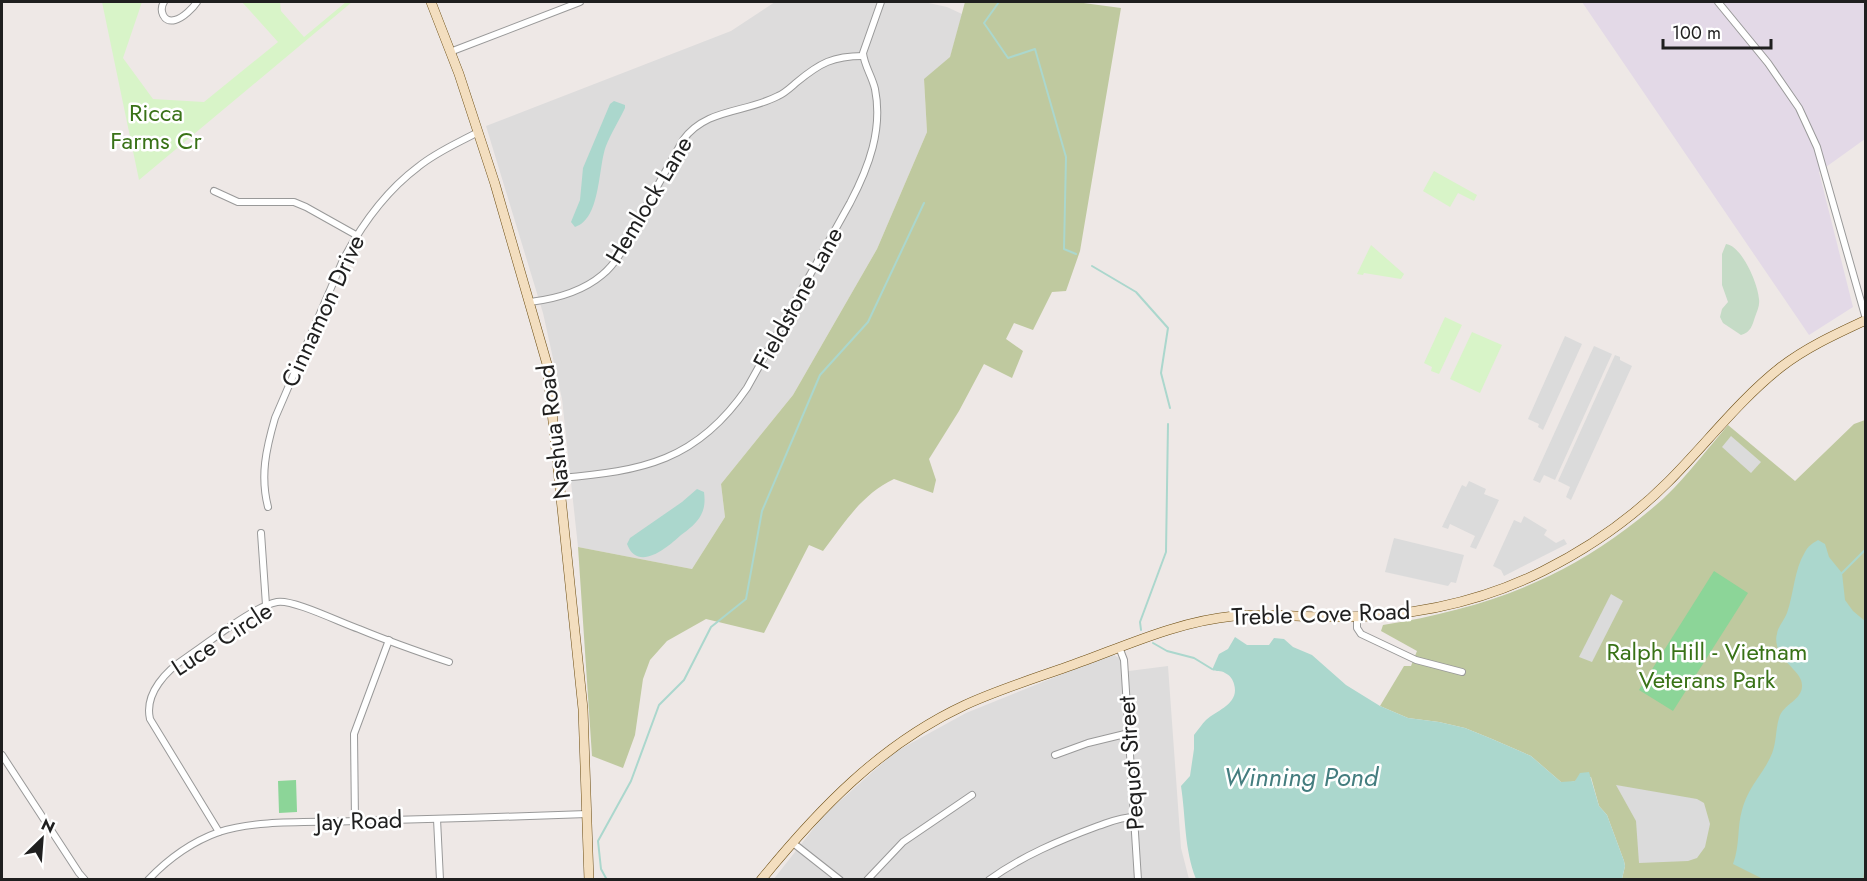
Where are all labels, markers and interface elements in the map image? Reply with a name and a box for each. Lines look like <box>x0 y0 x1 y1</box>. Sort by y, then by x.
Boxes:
scale bar <box>1663 12 1771 50</box>
text: 100 m <box>1672 20 1721 46</box>
park label: Ricca Farms Cr <box>110 95 202 158</box>
street label: Hemlock Lane <box>597 129 701 270</box>
street label: Fieldstone Lane <box>744 220 851 375</box>
street label: Cinnamon Drive <box>272 229 373 393</box>
street label: Nashua Road <box>528 363 579 501</box>
street label: Luce Circle <box>164 593 279 684</box>
street label: Treble Cove Road <box>1231 593 1411 634</box>
park label: Ralph Hill - Vietnam Veterans Park <box>1607 634 1807 697</box>
street label: Pequot Street <box>1108 695 1153 831</box>
water label: Winning Pond <box>1224 758 1380 796</box>
street label: Jay Road <box>312 801 403 840</box>
north arrow <box>12 809 72 869</box>
text: N <box>38 813 59 839</box>

